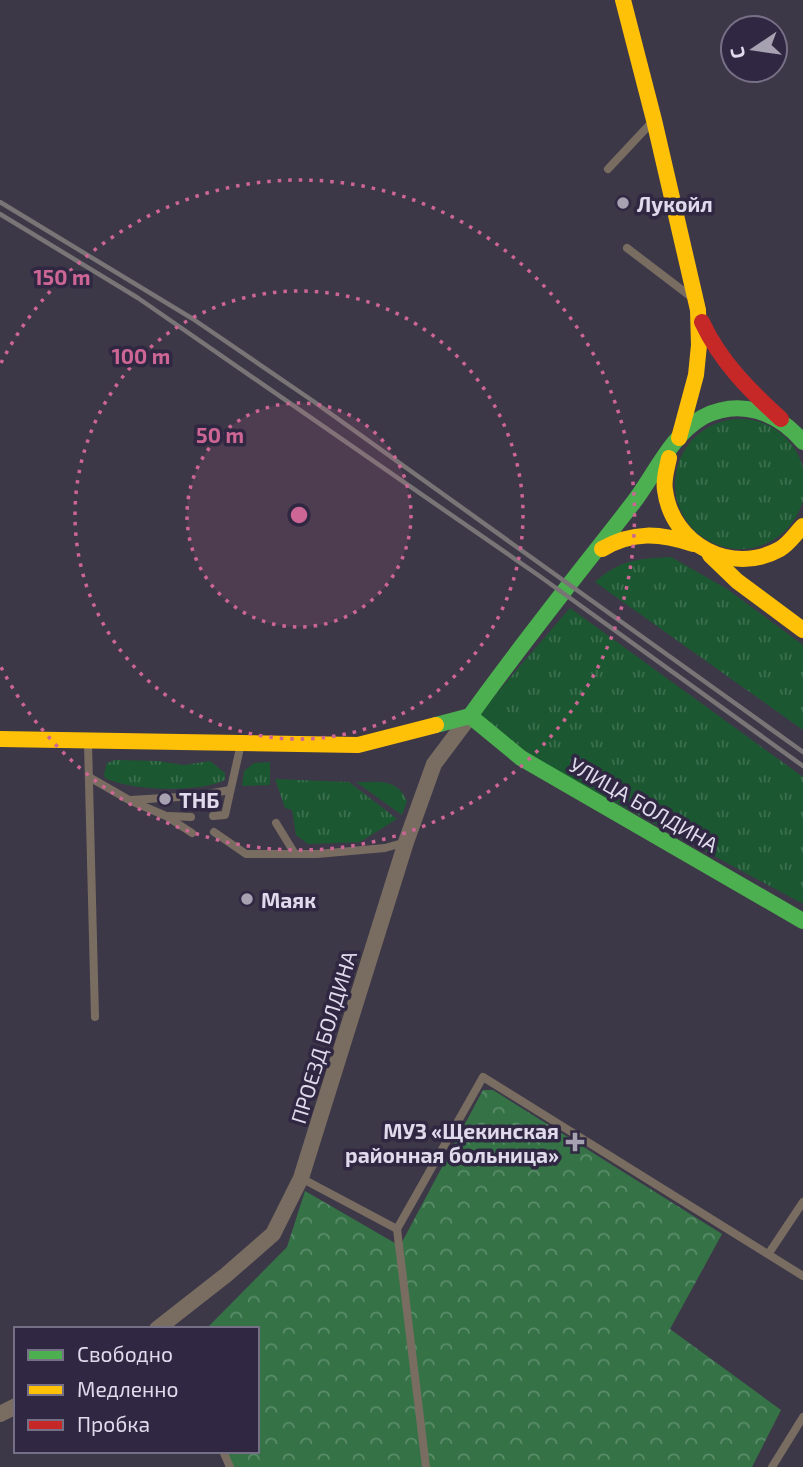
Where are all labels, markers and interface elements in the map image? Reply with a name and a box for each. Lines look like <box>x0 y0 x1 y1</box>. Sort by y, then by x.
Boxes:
north arrow <box>719 14 789 84</box>
text: С <box>724 45 749 61</box>
place label: Лукойл <box>637 191 713 216</box>
marker: Лукойл <box>615 195 631 211</box>
text: 150 m <box>34 264 90 289</box>
text: 100 m <box>112 343 170 368</box>
text: 50 m <box>196 422 244 447</box>
centre of rings <box>287 503 311 527</box>
street label: УЛИЦА БОЛДИНА <box>565 751 723 857</box>
place label: ТНБ <box>179 787 219 812</box>
marker: ТНБ <box>157 791 173 807</box>
place label: Маяк <box>261 887 316 912</box>
marker: Маяк <box>239 891 255 907</box>
street label: ПРОЕЗД БОЛДИНА <box>285 948 361 1126</box>
place label: МУЗ «Щекинская районная больница» <box>345 1118 559 1167</box>
marker: МУЗ «Щекинская районная больница» <box>565 1132 585 1152</box>
legend <box>14 1327 259 1453</box>
text: Свободно <box>77 1341 173 1366</box>
text: Медленно <box>77 1376 179 1401</box>
text: Пробка <box>77 1411 150 1436</box>

